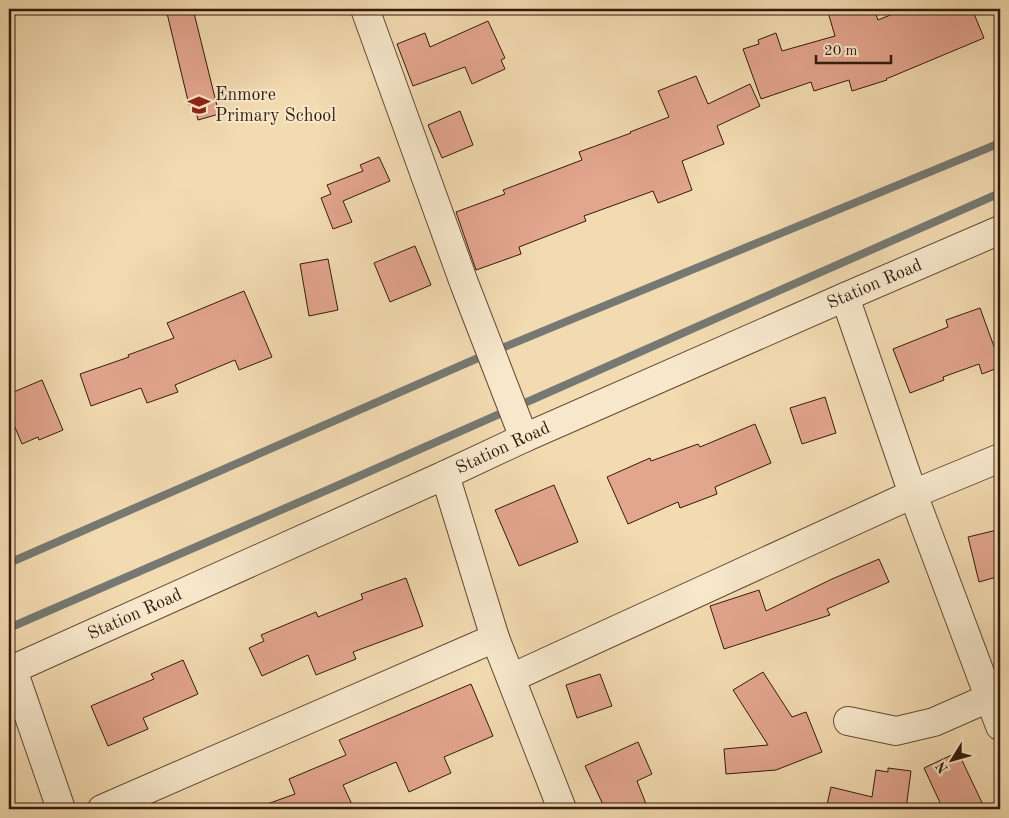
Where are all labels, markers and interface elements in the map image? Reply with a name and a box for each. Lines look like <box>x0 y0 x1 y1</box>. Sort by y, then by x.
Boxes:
scale bar <box>816 32 892 64</box>
text: 20 m <box>824 44 858 59</box>
place label: Enmore Primary School <box>215 86 336 125</box>
school or university icon: Enmore Primary School <box>186 92 212 118</box>
street label: Station Road <box>824 256 925 313</box>
street label: Station Road <box>453 419 553 478</box>
street label: Station Road <box>85 585 185 643</box>
north arrow <box>926 736 976 786</box>
text: N <box>933 758 951 776</box>

